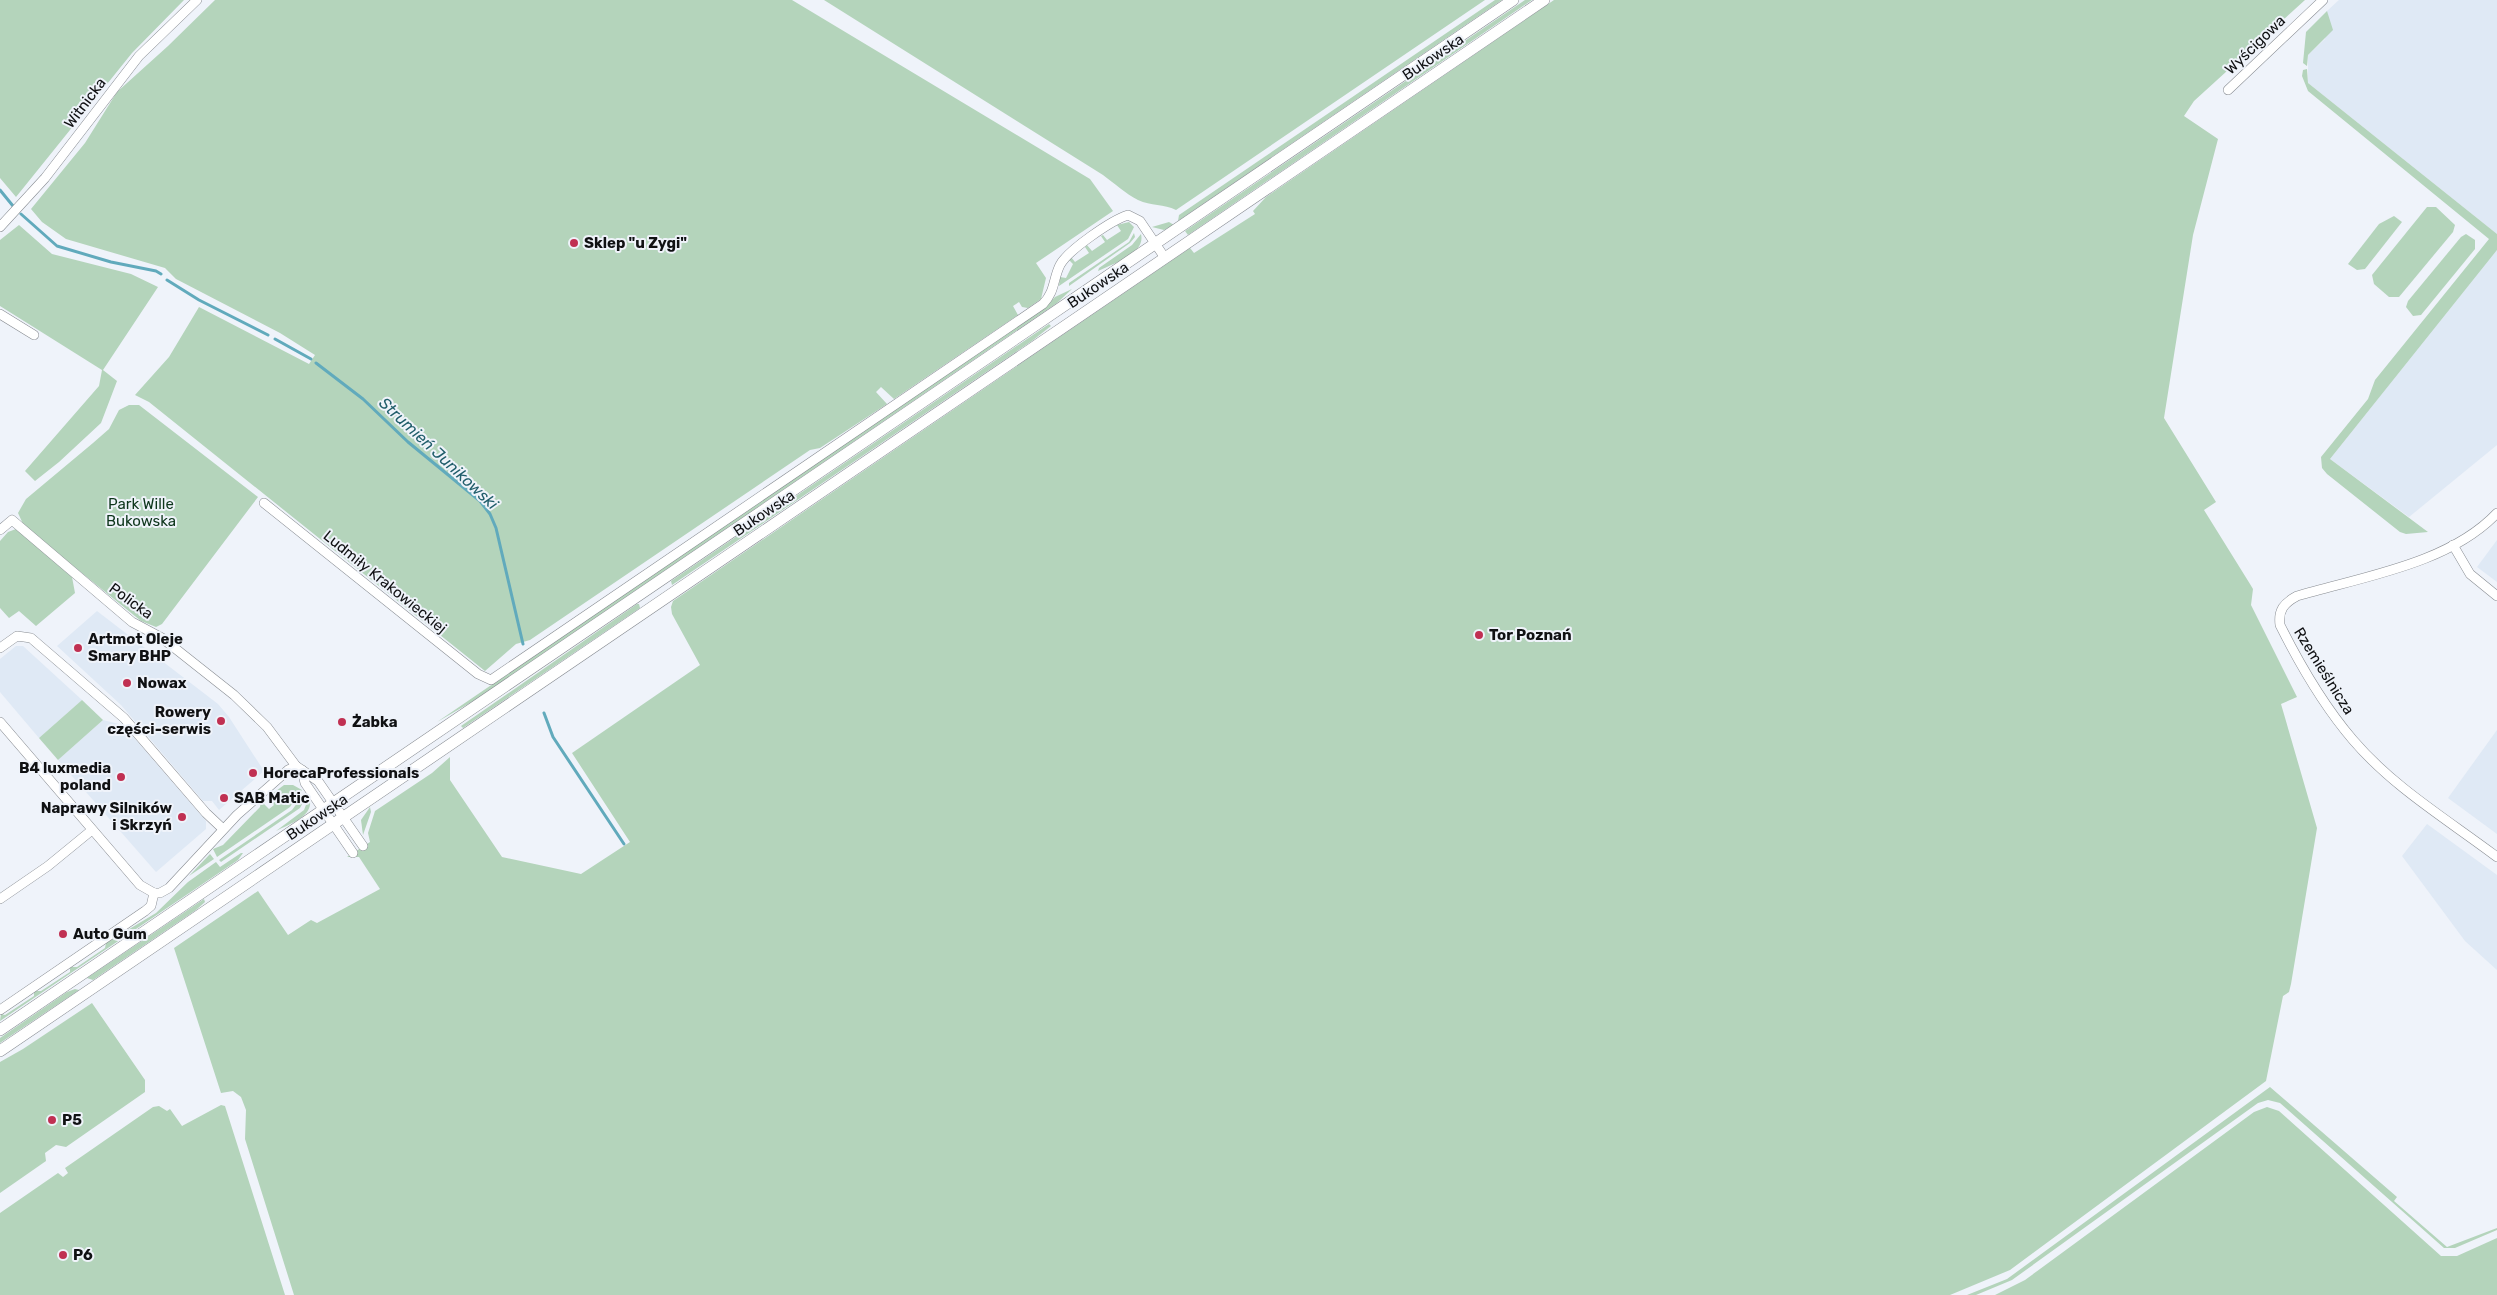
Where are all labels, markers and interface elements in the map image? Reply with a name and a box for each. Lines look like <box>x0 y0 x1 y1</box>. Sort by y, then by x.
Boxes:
street label: Wyścigowa <box>2221 12 2289 78</box>
street label: Bukowska <box>1399 30 1467 84</box>
street label: Witnicka <box>60 74 110 132</box>
place label: Sklep "u Zygi" <box>584 234 687 252</box>
marker: Sklep "u Zygi" <box>568 237 580 249</box>
street label: Bukowska <box>1064 258 1132 312</box>
water label: Strumień Junikowski <box>375 393 503 514</box>
street label: Bukowska <box>730 486 798 540</box>
park label: Park Wille Bukowska <box>106 495 176 530</box>
street label: Ludmiły Krakowieckiej <box>320 527 450 637</box>
street label: Policka <box>106 579 156 623</box>
street label: Rzemieślnicza <box>2290 624 2358 718</box>
place label: Tor Poznań <box>1489 626 1572 644</box>
marker: Tor Poznań <box>1473 629 1485 641</box>
place label: Artmot Oleje Smary BHP <box>88 630 183 665</box>
marker: Artmot Oleje Smary BHP <box>72 642 84 654</box>
place label: Nowax <box>137 674 187 692</box>
marker: Nowax <box>121 677 133 689</box>
place label: Rowery części-serwis <box>107 703 211 738</box>
place label: Żabka <box>352 713 398 731</box>
marker: Rowery części-serwis <box>215 715 227 727</box>
marker: Żabka <box>336 716 348 728</box>
place label: B4 luxmedia poland <box>19 759 111 794</box>
place label: HorecaProfessionals <box>263 764 419 782</box>
marker: HorecaProfessionals <box>247 767 259 779</box>
marker: B4 luxmedia poland <box>115 771 127 783</box>
place label: SAB Matic <box>234 789 310 807</box>
street label: Bukowska <box>283 790 351 844</box>
marker: SAB Matic <box>218 792 230 804</box>
place label: Naprawy Silników i Skrzyń <box>41 799 172 834</box>
marker: Naprawy Silników i Skrzyń <box>176 811 188 823</box>
place label: Auto Gum <box>73 925 147 943</box>
marker: Auto Gum <box>57 928 69 940</box>
place label: P5 <box>62 1111 82 1129</box>
marker: P5 <box>46 1114 58 1126</box>
place label: P6 <box>73 1246 93 1264</box>
marker: P6 <box>57 1249 69 1261</box>

